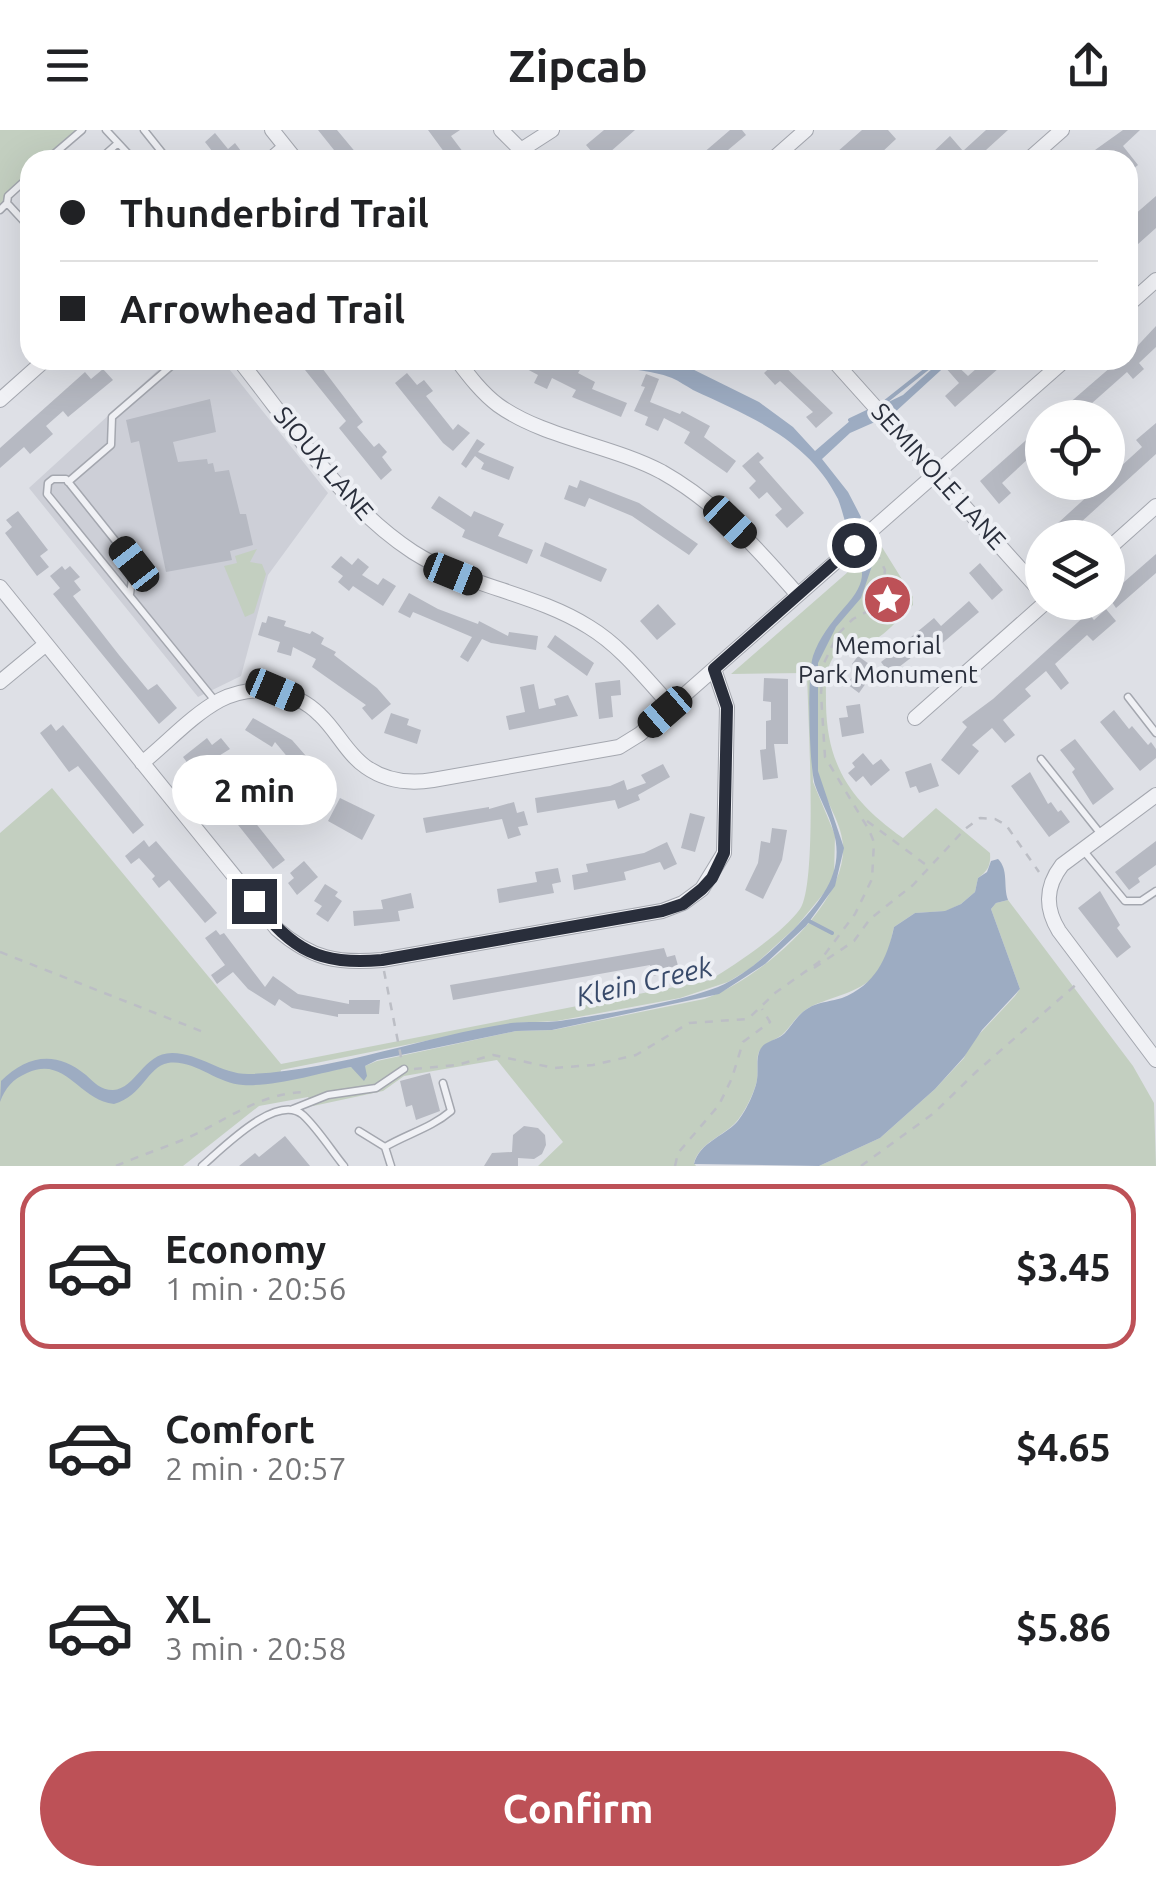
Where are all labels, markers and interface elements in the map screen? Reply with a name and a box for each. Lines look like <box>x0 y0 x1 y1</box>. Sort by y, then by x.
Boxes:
icon: menu <box>40 38 95 93</box>
icon: share <box>1061 38 1116 93</box>
text: Zipcab <box>508 40 648 91</box>
text: Thunderbird Trail <box>120 192 429 234</box>
text: Arrowhead Trail <box>120 288 405 330</box>
street label: SEMINOLE LANE <box>866 397 1012 555</box>
map controls <box>1025 400 1125 620</box>
button: locate <box>1025 400 1125 500</box>
street label: SIOUX LANE <box>269 401 379 525</box>
car <box>698 490 762 554</box>
button: layers <box>1025 520 1125 620</box>
route start <box>832 523 877 568</box>
car <box>104 531 164 597</box>
car <box>420 549 486 599</box>
place icon: Memorial Park Monument <box>862 573 914 625</box>
place label: Memorial Park Monument <box>798 631 978 688</box>
car <box>242 664 308 716</box>
car <box>633 681 697 743</box>
callout: 2 min <box>172 756 336 826</box>
text: 2 min <box>214 772 295 808</box>
route end <box>232 879 277 924</box>
water label: Klein Creek <box>573 950 716 1012</box>
icon: car <box>45 1222 135 1312</box>
text: Economy <box>165 1228 326 1270</box>
text: $3.45 <box>1016 1246 1111 1288</box>
text: 1 min · 20:56 <box>165 1270 347 1306</box>
icon: car <box>45 1402 135 1492</box>
text: Comfort <box>165 1408 315 1450</box>
text: $4.65 <box>1016 1426 1111 1468</box>
text: 2 min · 20:57 <box>165 1450 347 1486</box>
icon: car <box>45 1582 135 1672</box>
text: XL <box>165 1588 211 1630</box>
text: $5.86 <box>1016 1606 1111 1648</box>
text: 3 min · 20:58 <box>165 1630 347 1666</box>
button: Confirm <box>40 1751 1116 1866</box>

